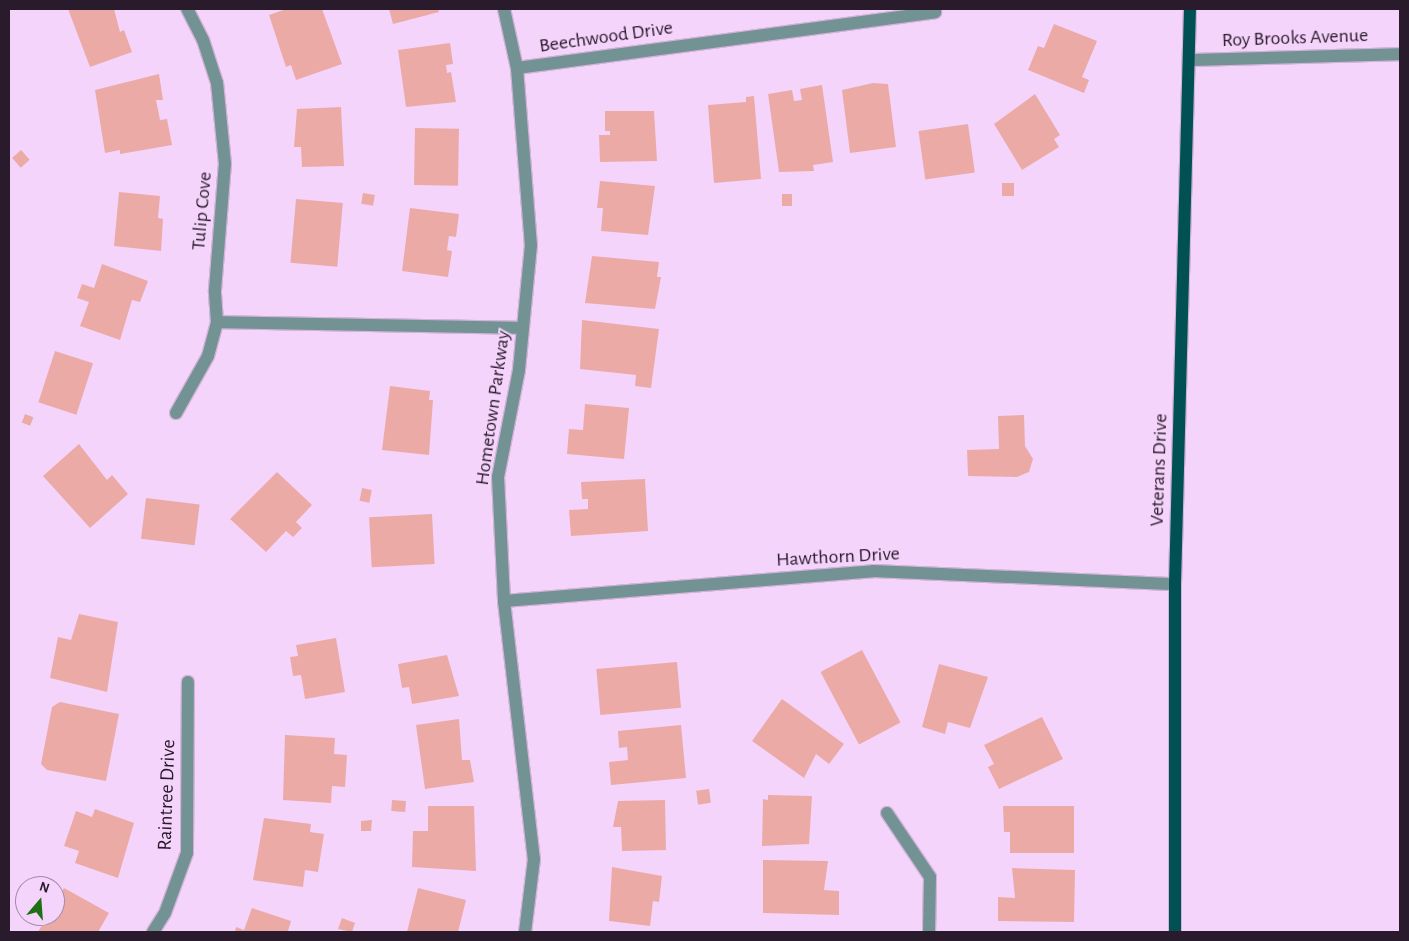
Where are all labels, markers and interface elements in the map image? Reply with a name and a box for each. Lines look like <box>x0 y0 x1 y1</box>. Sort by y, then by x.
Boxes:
street label: Beechwood Drive <box>538 16 674 58</box>
street label: Roy Brooks Avenue <box>1221 23 1369 53</box>
street label: Tulip Cove <box>187 171 217 251</box>
street label: Hometown Parkway <box>470 329 516 487</box>
street label: Veterans Drive <box>1145 413 1173 527</box>
street label: Hawthorn Drive <box>776 542 900 572</box>
street label: Raintree Drive <box>153 739 181 851</box>
north arrow <box>15 876 65 926</box>
text: N <box>38 880 51 896</box>

